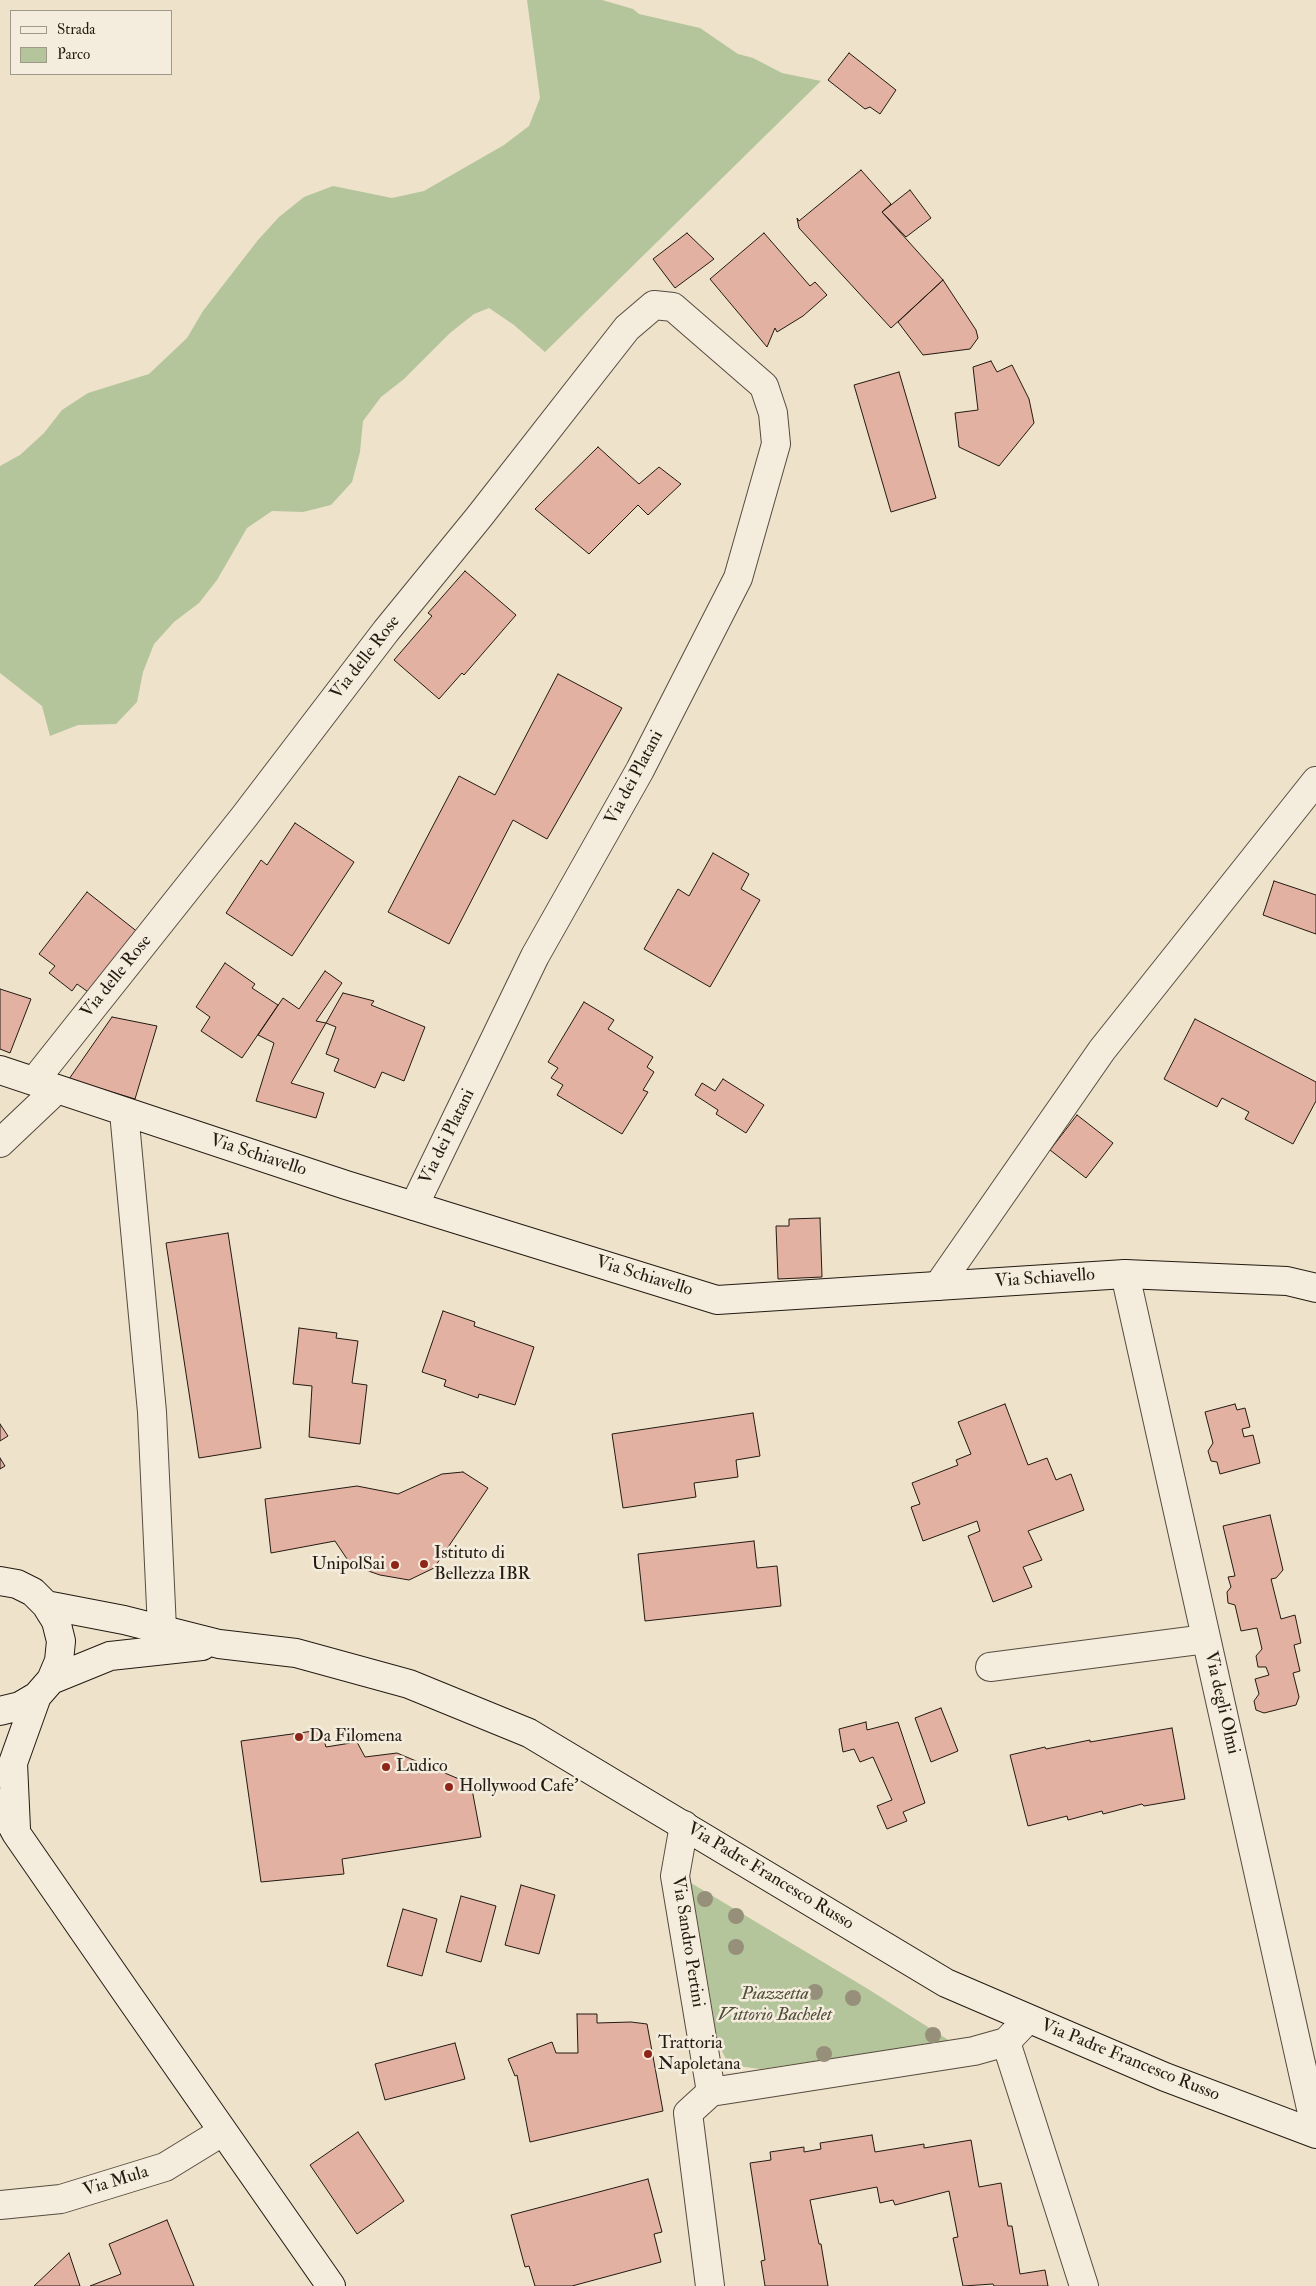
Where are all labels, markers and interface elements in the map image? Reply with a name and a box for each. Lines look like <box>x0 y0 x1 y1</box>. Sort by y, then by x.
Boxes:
legend <box>10 10 172 75</box>
text: Strada <box>57 20 96 39</box>
text: Parco <box>57 45 90 64</box>
street label: Via delle Rose <box>327 612 405 704</box>
street label: Via dei Platani <box>601 727 669 829</box>
street label: Via delle Rose <box>77 931 157 1023</box>
street label: Via dei Platani <box>416 1086 480 1188</box>
street label: Via Schiavello <box>207 1130 309 1182</box>
street label: Via Schiavello <box>593 1252 695 1302</box>
street label: Via Schiavello <box>994 1265 1096 1293</box>
place label: Istituto di Bellezza IBR <box>434 1543 530 1586</box>
place label: UnipolSai <box>312 1554 385 1576</box>
marker: Istituto di Bellezza IBR <box>418 1558 430 1570</box>
marker: UnipolSai <box>389 1559 401 1571</box>
street label: Via degli Olmi <box>1199 1649 1243 1757</box>
place label: Da Filomena <box>309 1726 402 1748</box>
marker: Da Filomena <box>293 1731 305 1743</box>
place label: Ludico <box>396 1756 448 1778</box>
marker: Ludico <box>380 1761 392 1773</box>
place label: Hollywood Cafe' <box>459 1776 578 1798</box>
marker: Hollywood Cafe' <box>443 1781 455 1793</box>
street label: Via Padre Francesco Russo <box>683 1819 857 1935</box>
street label: Via Sandro Pertini <box>666 1875 708 2009</box>
park label: Piazzetta Vittorio Bachelet <box>718 1984 832 2026</box>
street label: Via Padre Francesco Russo <box>1038 2015 1222 2107</box>
place label: Trattoria Napoletana <box>658 2033 741 2076</box>
marker: Trattoria Napoletana <box>642 2048 654 2060</box>
street label: Via Mula <box>81 2162 151 2202</box>

